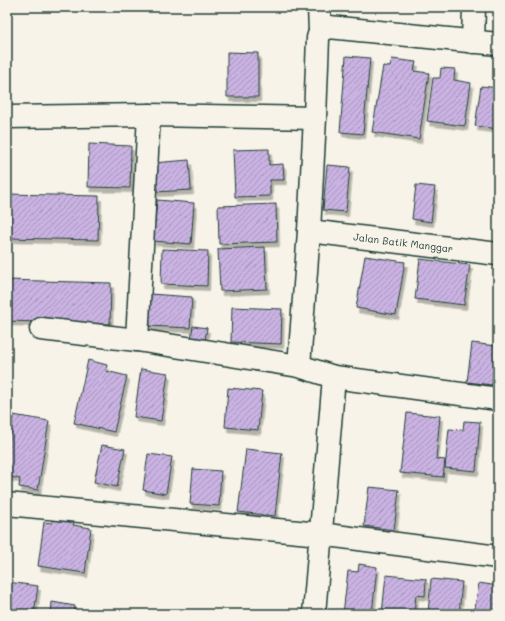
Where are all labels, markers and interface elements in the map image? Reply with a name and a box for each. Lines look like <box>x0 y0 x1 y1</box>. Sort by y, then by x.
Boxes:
street label: Jalan Batik Manggar <box>353 229 454 255</box>

